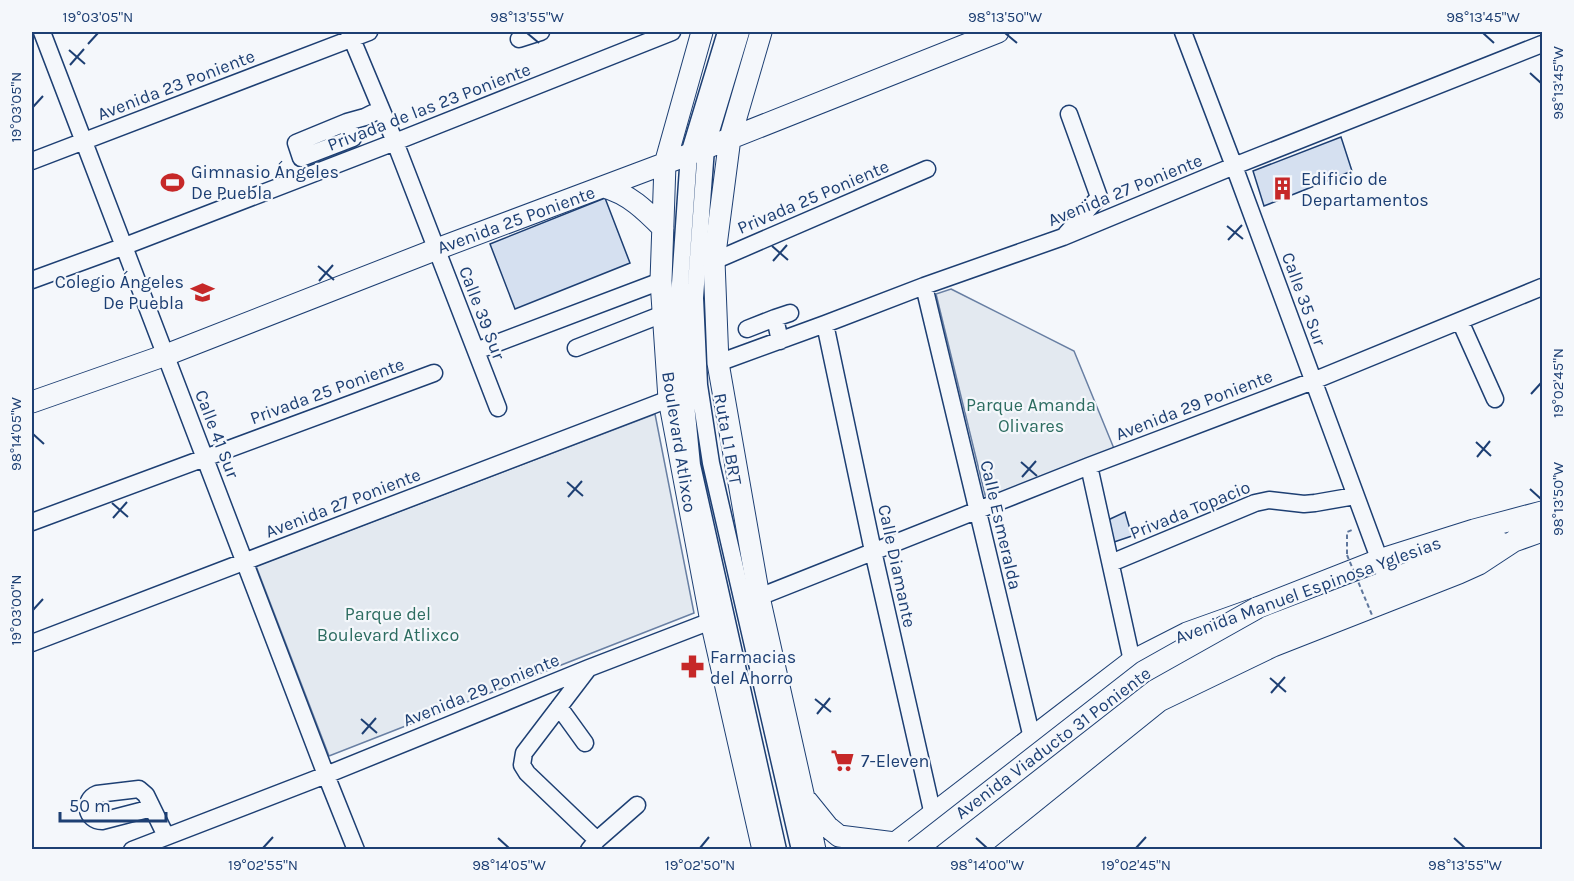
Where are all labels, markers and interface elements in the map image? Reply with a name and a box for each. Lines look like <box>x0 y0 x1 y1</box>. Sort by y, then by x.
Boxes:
text: 19°03'05"N <box>63 8 133 26</box>
text: 98°13'55"W <box>490 8 564 26</box>
text: 98°13'50"W <box>968 8 1043 26</box>
text: 98°13'45"W <box>1446 8 1520 26</box>
street label: Avenida 23 Poniente <box>94 45 258 125</box>
text: 98°13'45"W <box>1549 46 1567 120</box>
street label: Privada de las 23 Poniente <box>324 58 534 156</box>
text: 19°03'05"N <box>7 72 25 142</box>
street label: Avenida 27 Poniente <box>1045 149 1205 231</box>
street label: Privada 25 Poniente <box>734 155 892 239</box>
place label: Gimnasio Ángeles De Puebla <box>191 160 339 204</box>
place label: Edificio de Departamentos <box>1301 168 1429 211</box>
sports icon: Gimnasio Ángeles De Puebla <box>160 169 186 195</box>
building icon: Edificio de Departamentos <box>1270 176 1296 202</box>
street label: Avenida 25 Poniente <box>434 181 598 259</box>
street label: Calle 35 Sur <box>1277 249 1331 349</box>
street label: Calle 39 Sur <box>454 263 510 363</box>
place label: Colegio Ángeles De Puebla <box>55 270 184 314</box>
school or university icon: Colegio Ángeles De Puebla <box>189 279 215 305</box>
text: 19°02'45"N <box>1549 348 1567 418</box>
street label: Privada 25 Poniente <box>247 353 407 429</box>
street label: Avenida 29 Poniente <box>1112 365 1276 445</box>
street label: Boulevard Atlixco <box>657 370 701 514</box>
street label: Calle 41 Sur <box>190 387 244 482</box>
street label: Ruta L1 BRT <box>709 391 747 487</box>
park label: Parque Amanda Olivares <box>966 394 1096 437</box>
text: 98°14'05"W <box>7 397 25 471</box>
street label: Calle Esmeralda <box>975 458 1027 592</box>
text: 98°13'50"W <box>1549 461 1567 536</box>
street label: Avenida 27 Poniente <box>262 463 424 543</box>
street label: Privada Topacio <box>1127 476 1253 544</box>
street label: Calle Diamante <box>873 502 921 630</box>
street label: Avenida Manuel Espinosa Yglesias <box>1172 531 1444 649</box>
text: 19°03'00"N <box>7 574 25 646</box>
park label: Parque del Boulevard Atlixco <box>317 603 459 646</box>
place label: Farmacias del Ahorro <box>710 646 796 689</box>
street label: Avenida 29 Poniente <box>400 649 562 731</box>
pharmacy icon: Farmacias del Ahorro <box>679 654 705 680</box>
street label: Avenida Viaducto 31 Poniente <box>951 662 1155 824</box>
supermarket icon: 7-Eleven <box>830 748 856 774</box>
place label: 7-Eleven <box>861 750 929 772</box>
scale bar <box>60 785 166 823</box>
text: 50 m <box>69 795 111 817</box>
text: 19°02'55"N <box>228 856 298 874</box>
text: 98°14'05"W <box>472 856 546 874</box>
text: 19°02'50"N <box>665 856 735 874</box>
text: 98°14'00"W <box>950 856 1025 874</box>
text: 19°02'45"N <box>1101 856 1171 874</box>
text: 98°13'55"W <box>1428 856 1502 874</box>

